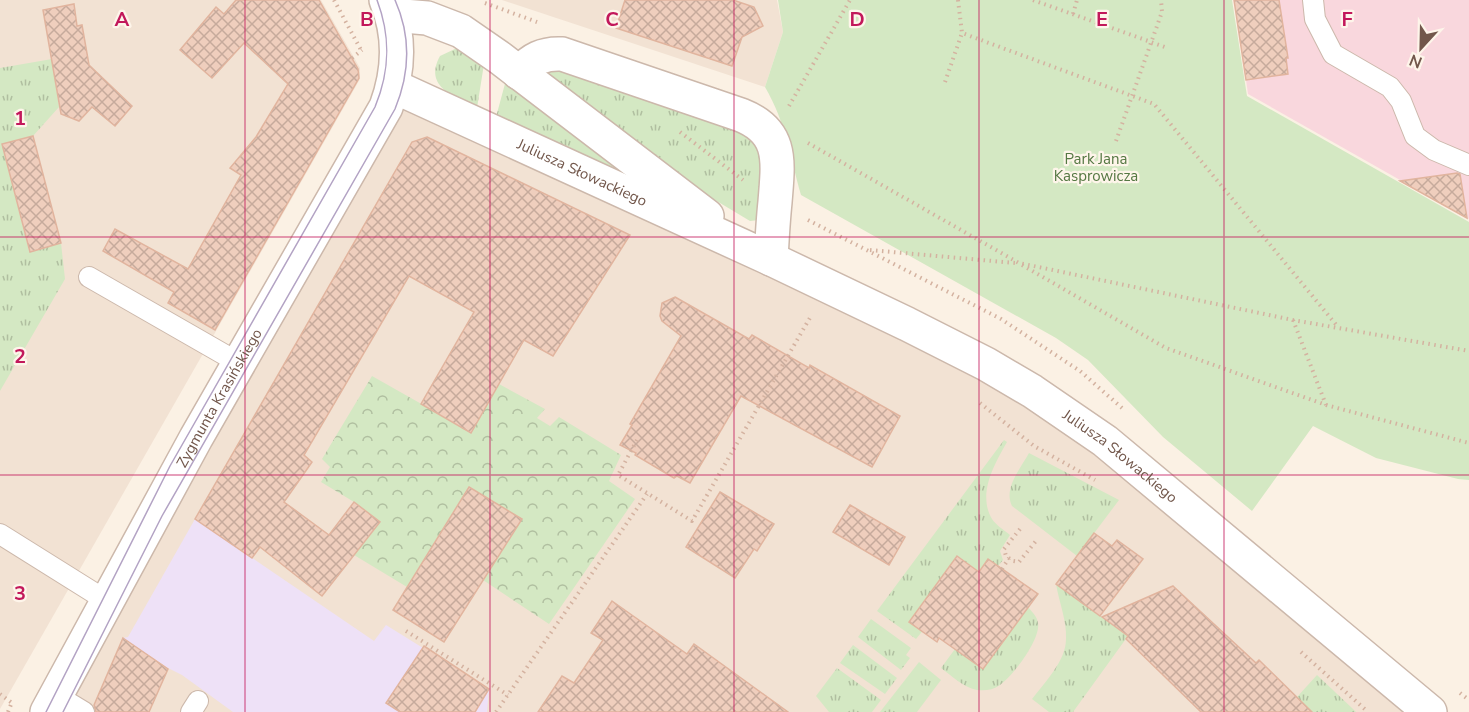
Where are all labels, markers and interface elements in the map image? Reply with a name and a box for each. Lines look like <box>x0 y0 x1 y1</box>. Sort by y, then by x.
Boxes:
text: A <box>115 6 130 33</box>
text: B <box>360 6 374 33</box>
text: C <box>605 6 619 33</box>
text: D <box>849 6 865 33</box>
text: E <box>1096 6 1108 33</box>
text: F <box>1341 6 1353 33</box>
north arrow <box>1391 18 1451 78</box>
text: N <box>1406 49 1425 73</box>
text: 1 <box>14 105 26 132</box>
street label: Juliusza Słowackiego <box>513 134 650 211</box>
park label: Park Jana Kasprowicza <box>1054 149 1138 186</box>
street label: Zygmunta Krasińskiego <box>172 325 267 471</box>
text: 2 <box>14 343 26 370</box>
street label: Juliusza Słowackiego <box>1058 404 1182 507</box>
text: 3 <box>14 580 26 607</box>

